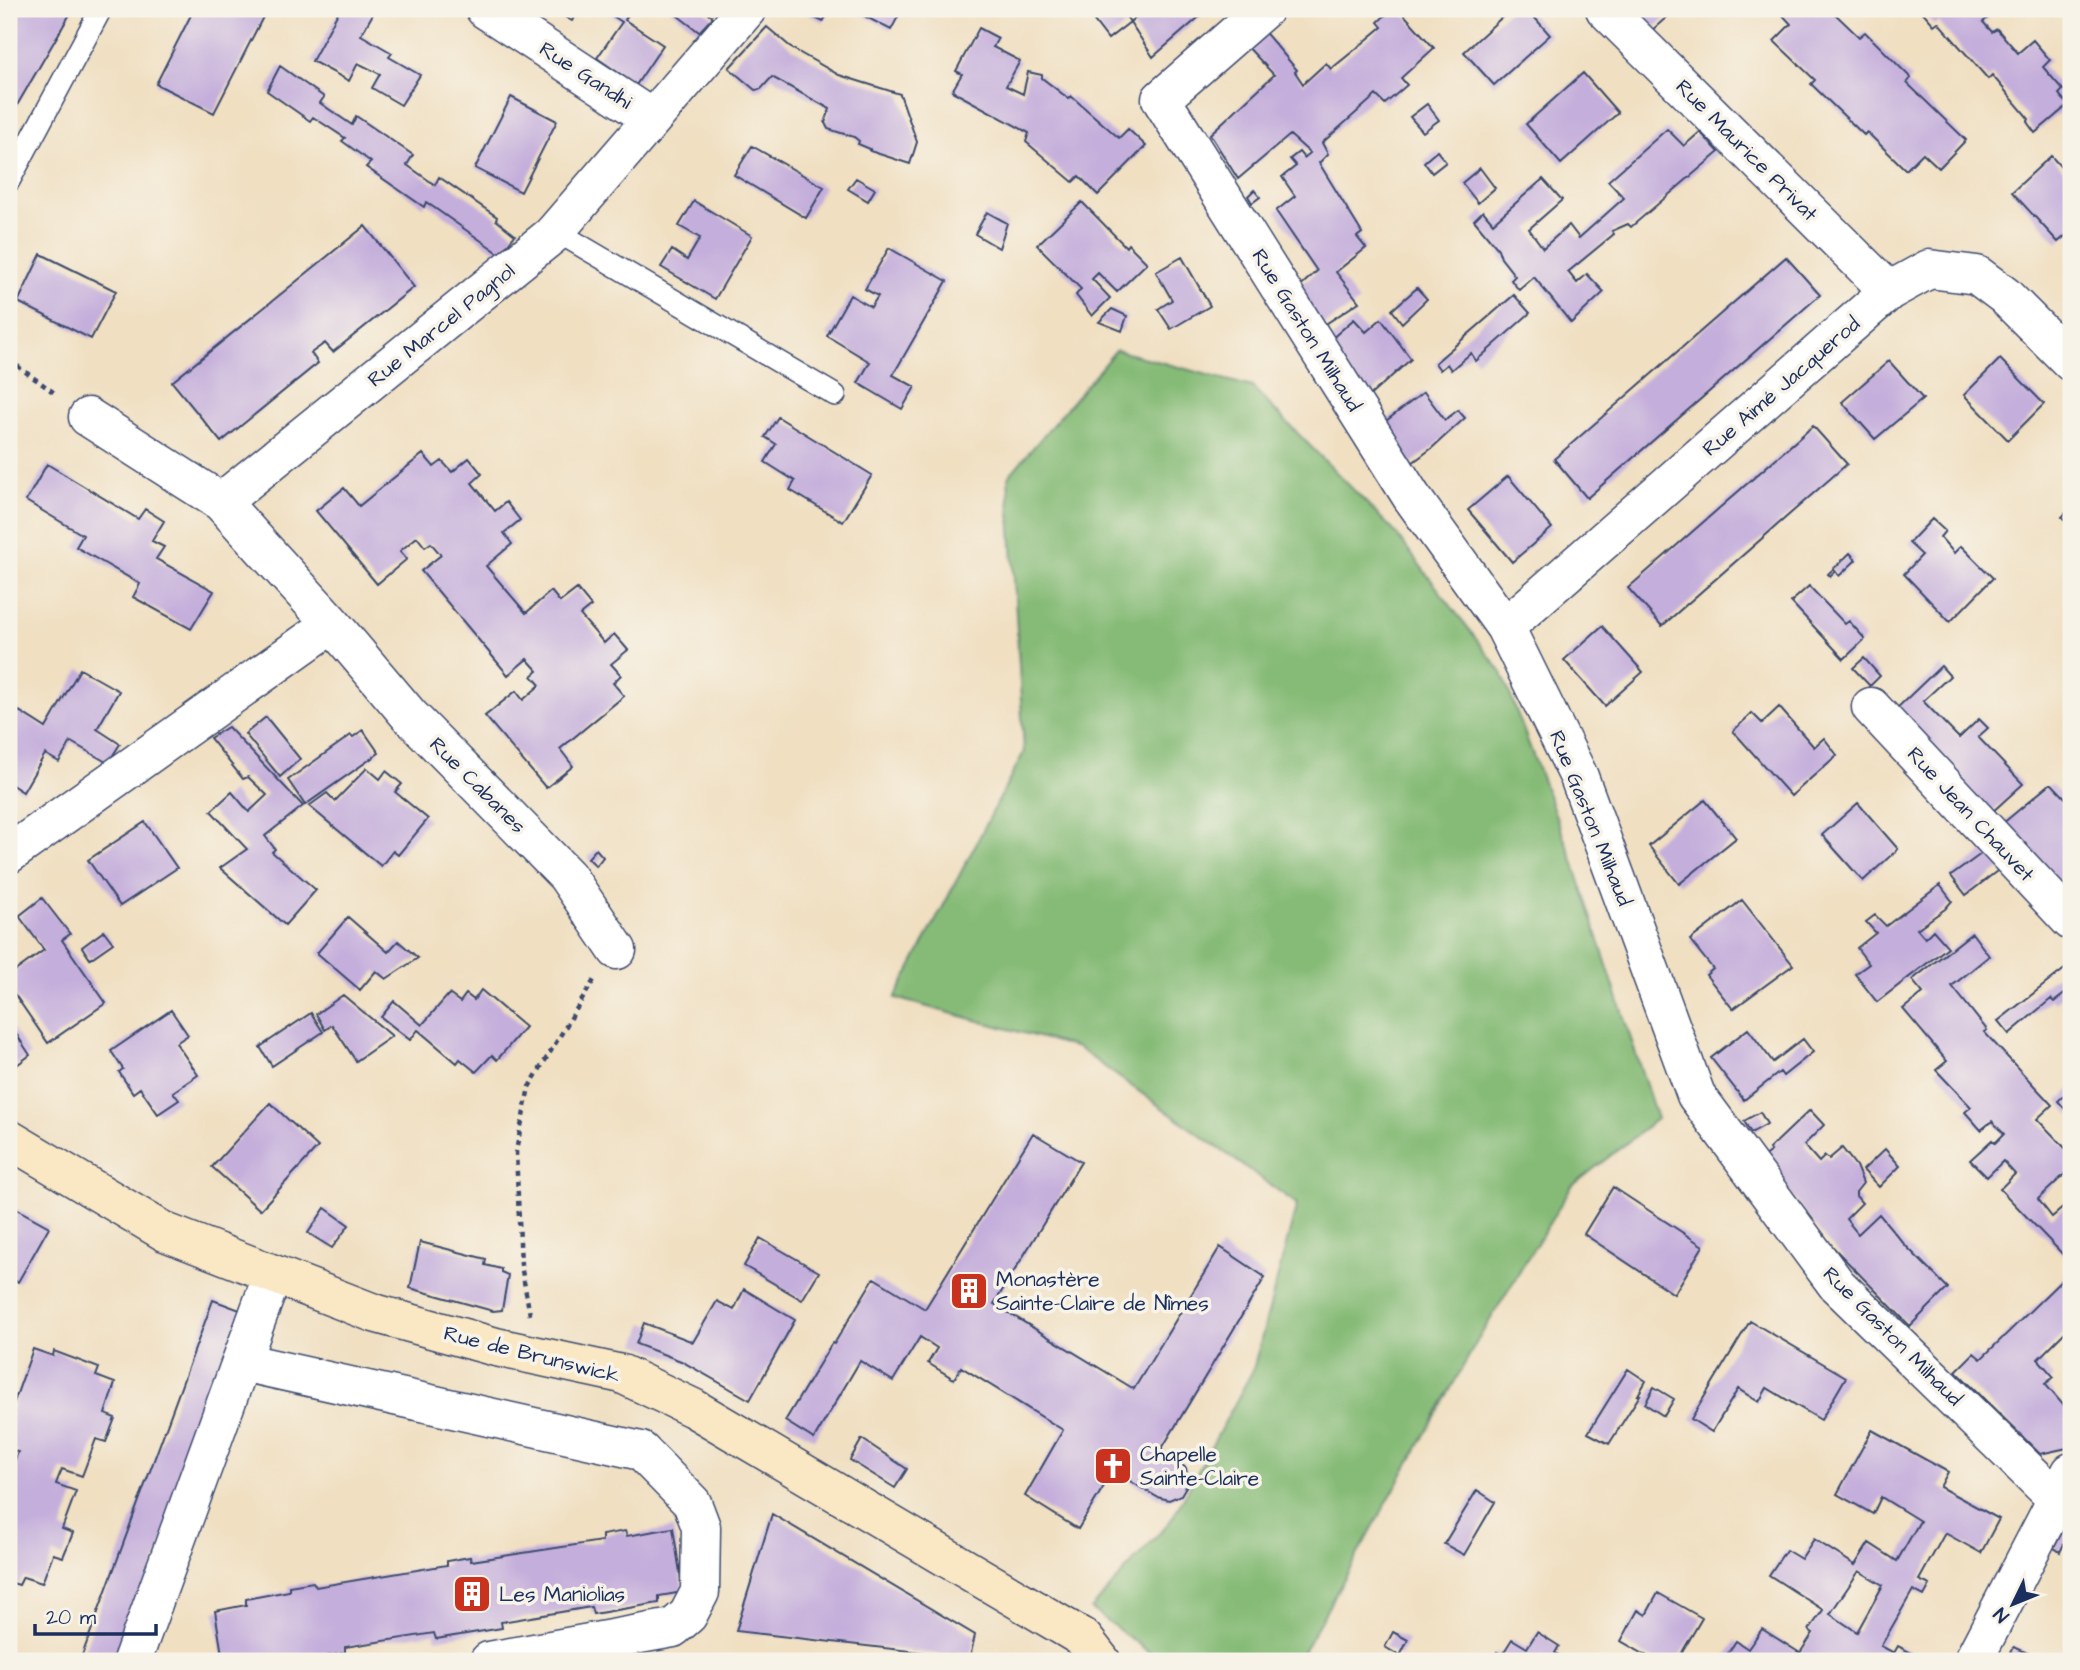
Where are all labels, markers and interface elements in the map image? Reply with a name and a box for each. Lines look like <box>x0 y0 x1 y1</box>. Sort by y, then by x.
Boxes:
street label: Rue Gandhi <box>534 35 638 116</box>
street label: Rue Maurice Privat <box>1669 73 1824 228</box>
street label: Rue Gaston Milhaud <box>1245 243 1368 417</box>
street label: Rue Marcel Pagnol <box>361 257 522 395</box>
street label: Rue Aimé Jacquerod <box>1696 310 1867 463</box>
street label: Rue Gaston Milhaud <box>1542 726 1639 910</box>
street label: Rue Cabanes <box>423 731 532 840</box>
street label: Rue Jean Chauvet <box>1900 741 2041 889</box>
street label: Rue Gaston Milhaud <box>1816 1260 1969 1413</box>
place label: Monastère Sainte-Claire de Nîmes <box>996 1265 1209 1318</box>
building icon: Monastère Sainte-Claire de Nîmes <box>948 1270 990 1312</box>
street label: Rue de Brunswick <box>441 1319 623 1390</box>
place label: Chapelle Sainte-Claire <box>1140 1440 1259 1493</box>
church icon: Chapelle Sainte-Claire <box>1092 1445 1134 1487</box>
north arrow <box>1979 1568 2048 1638</box>
building icon: Les Maniolias <box>451 1573 493 1615</box>
place label: Les Maniolias <box>499 1580 625 1609</box>
scale bar <box>35 1593 156 1637</box>
text: N <box>1988 1601 2016 1628</box>
text: 20 m <box>46 1603 97 1632</box>

